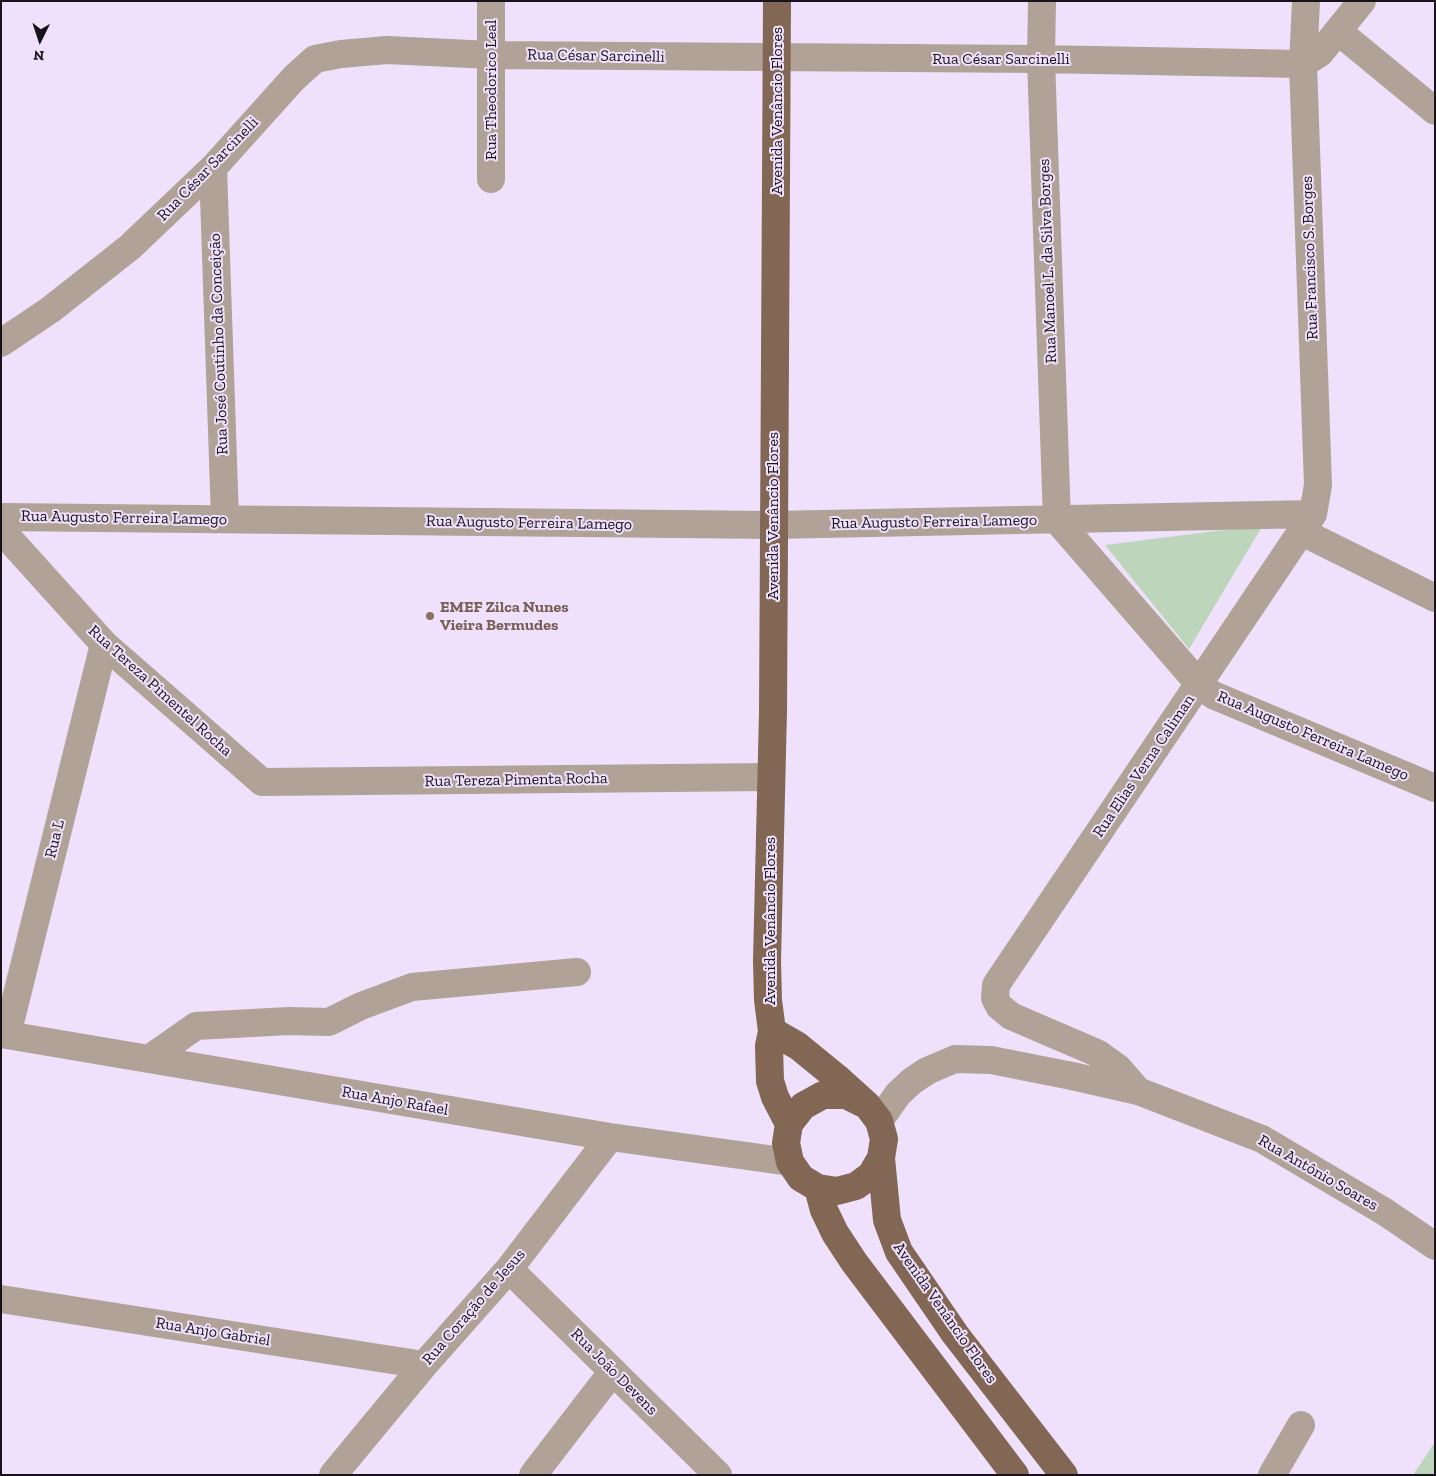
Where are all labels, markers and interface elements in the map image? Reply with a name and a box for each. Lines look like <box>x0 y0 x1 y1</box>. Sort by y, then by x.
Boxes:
north arrow <box>15 15 65 65</box>
street label: Rua Theodorico Leal <box>481 20 501 160</box>
street label: Avenida Venâncio Flores <box>767 27 787 195</box>
street label: Rua César Sarcinelli <box>527 45 665 67</box>
text: N <box>33 47 45 64</box>
street label: Rua César Sarcinelli <box>932 49 1070 69</box>
street label: Rua César Sarcinelli <box>153 113 263 225</box>
street label: Rua Manoel L. da Silva Borges <box>1035 158 1061 364</box>
street label: Rua Francisco S. Borges <box>1298 176 1322 340</box>
street label: Rua José Coutinho da Conceição <box>206 233 232 455</box>
street label: Avenida Venâncio Flores <box>763 432 783 600</box>
street label: Rua Augusto Ferreira Lamego <box>21 507 227 529</box>
street label: Rua Augusto Ferreira Lamego <box>831 511 1037 533</box>
street label: Rua Augusto Ferreira Lamego <box>426 512 632 534</box>
place label: EMEF Zilca Nunes Vieira Bermudes <box>440 597 569 635</box>
marker: EMEF Zilca Nunes Vieira Bermudes <box>424 610 436 622</box>
street label: Rua Tereza Pimentel Rocha <box>84 621 236 761</box>
street label: Rua Augusto Ferreira Lamego <box>1214 687 1412 785</box>
street label: Rua Elias Verna Caliman <box>1089 691 1199 841</box>
street label: Rua Tereza Pimenta Rocha <box>424 769 608 791</box>
street label: Rua L <box>41 818 69 860</box>
street label: Avenida Venâncio Flores <box>760 837 780 1005</box>
street label: Rua Anjo Rafael <box>340 1082 450 1120</box>
street label: Rua Antônio Soares <box>1255 1131 1381 1215</box>
street label: Avenida Venâncio Flores <box>889 1239 1001 1387</box>
street label: Rua Coração de Jesus <box>418 1245 530 1369</box>
street label: Rua Anjo Gabriel <box>154 1313 272 1351</box>
street label: Rua João Devens <box>567 1325 661 1419</box>

